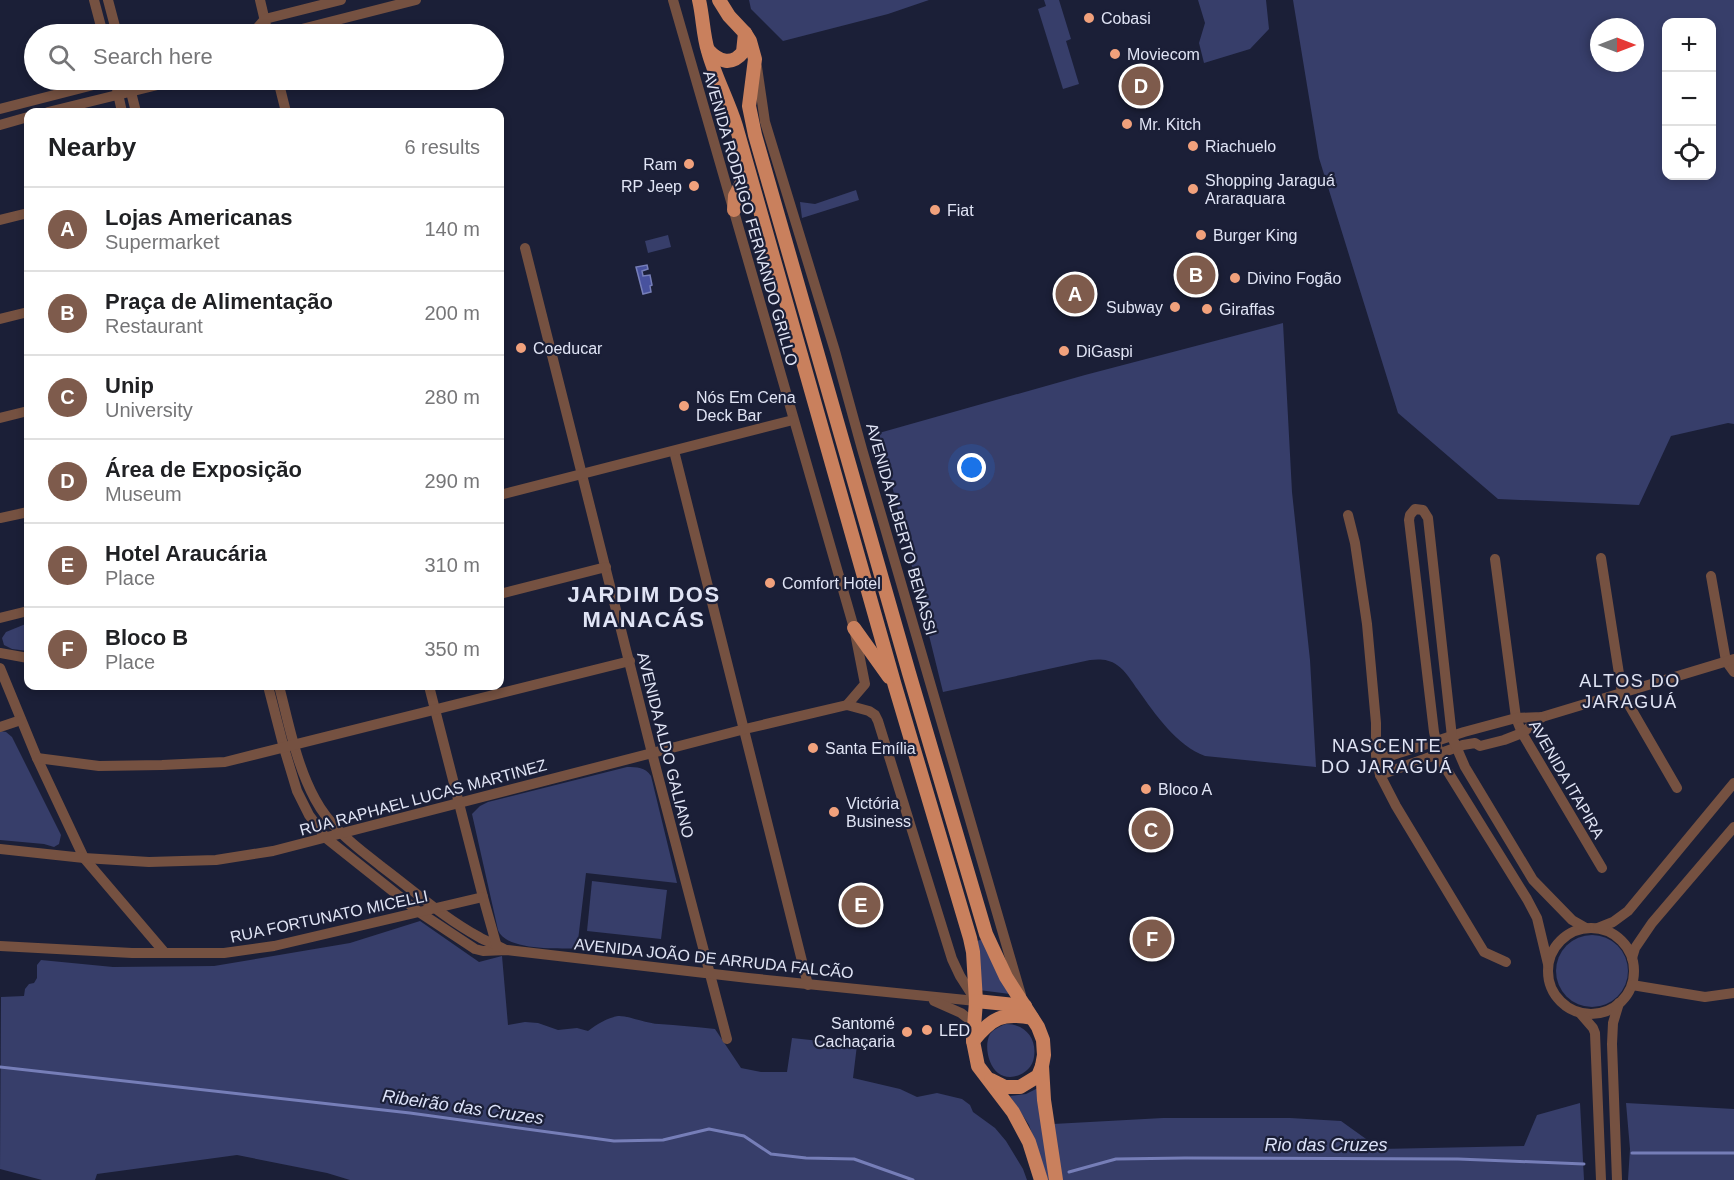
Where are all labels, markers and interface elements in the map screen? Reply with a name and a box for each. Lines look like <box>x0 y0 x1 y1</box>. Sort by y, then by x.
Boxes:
place label: Cobasi <box>1101 10 1151 27</box>
marker: Cobasi <box>1082 11 1096 25</box>
north arrow <box>1590 18 1644 72</box>
map controls <box>1662 18 1716 180</box>
button: + <box>1662 18 1716 72</box>
search box <box>24 24 504 90</box>
icon: search <box>45 41 78 74</box>
text: Search here <box>93 44 213 69</box>
place label: Moviecom <box>1127 46 1200 63</box>
marker: Moviecom <box>1108 47 1122 61</box>
pin: D <box>1122 64 1160 109</box>
street label: AVENIDA RODRIGO FERNANDO GRILLO <box>700 69 801 368</box>
button: − <box>1662 72 1716 126</box>
place label: Mr. Kitch <box>1139 116 1201 133</box>
marker: Mr. Kitch <box>1120 117 1134 131</box>
button: locate <box>1662 126 1716 180</box>
text: Nearby <box>48 132 136 162</box>
text: 6 results <box>404 136 480 158</box>
place label: Riachuelo <box>1205 138 1276 155</box>
marker: Riachuelo <box>1186 139 1200 153</box>
place label: Ram <box>643 156 677 173</box>
marker: Ram <box>682 157 696 171</box>
place label: Shopping Jaraguá Araraquara <box>1205 172 1335 207</box>
place label: RP Jeep <box>621 178 682 195</box>
marker: RP Jeep <box>687 179 701 193</box>
marker: Shopping Jaraguá Araraquara <box>1186 182 1200 196</box>
place label: Fiat <box>947 202 974 219</box>
marker: Fiat <box>928 203 942 217</box>
text: Lojas Americanas <box>105 205 293 230</box>
text: A <box>60 218 75 240</box>
text: 140 m <box>424 218 480 240</box>
place label: Burger King <box>1213 227 1298 244</box>
marker: Burger King <box>1194 228 1208 242</box>
text: Supermarket <box>105 231 220 253</box>
pin: B <box>1176 252 1216 298</box>
place label: Divino Fogão <box>1247 270 1341 287</box>
marker: Divino Fogão <box>1228 271 1242 285</box>
pin: A <box>1056 272 1094 316</box>
text: Praça de Alimentação <box>105 289 333 314</box>
place label: Subway <box>1106 299 1163 316</box>
marker: Subway <box>1168 300 1182 314</box>
place label: Giraffas <box>1219 301 1275 318</box>
text: B <box>60 302 75 324</box>
text: 200 m <box>424 302 480 324</box>
marker: Giraffas <box>1200 302 1214 316</box>
text: Restaurant <box>105 315 203 337</box>
place label: Coeducar <box>533 340 603 357</box>
marker: Coeducar <box>514 341 528 355</box>
place label: DiGaspi <box>1076 343 1133 360</box>
marker: DiGaspi <box>1057 344 1071 358</box>
text: Unip <box>105 373 154 398</box>
text: C <box>60 386 75 408</box>
text: 280 m <box>424 386 480 408</box>
place label: Nós Em Cena Deck Bar <box>696 389 796 424</box>
text: University <box>105 399 193 421</box>
marker: Nós Em Cena Deck Bar <box>677 399 691 413</box>
street label: AVENIDA ALBERTO BENASSI <box>863 421 940 637</box>
your location <box>957 453 986 482</box>
text: Área de Exposição <box>105 457 302 482</box>
text: D <box>60 470 75 492</box>
text: 290 m <box>424 470 480 492</box>
text: Museum <box>105 483 182 505</box>
text: Hotel Araucária <box>105 541 267 566</box>
text: E <box>61 554 74 576</box>
text: 310 m <box>424 554 480 576</box>
text: Place <box>105 567 155 589</box>
place label: Comfort Hotel <box>782 575 881 592</box>
marker: Comfort Hotel <box>763 576 777 590</box>
district label: JARDIM DOS MANACÁS <box>567 582 721 632</box>
text: Bloco B <box>105 625 188 650</box>
text: F <box>61 638 74 660</box>
text: 350 m <box>424 638 480 660</box>
street label: AVENIDA ALDO GALIANO <box>634 650 697 840</box>
text: Place <box>105 651 155 673</box>
district label: ALTOS DO JARAGUÁ <box>1579 671 1681 712</box>
street label: AVENIDA ITAPIRA <box>1526 717 1608 842</box>
district label: NASCENTE DO JARAGUÁ <box>1321 736 1453 777</box>
place label: Santa Emília <box>825 740 916 757</box>
marker: Santa Emília <box>806 741 820 755</box>
street label: RUA RAPHAEL LUCAS MARTINEZ <box>298 756 549 839</box>
place label: Bloco A <box>1158 781 1213 798</box>
marker: Bloco A <box>1139 782 1153 796</box>
place label: Victória Business <box>846 795 911 830</box>
marker: Victória Business <box>827 805 841 819</box>
pin: C <box>1132 808 1170 852</box>
pin: E <box>842 882 880 928</box>
street label: RUA FORTUNATO MICELLI <box>229 887 430 946</box>
pin: F <box>1132 916 1172 962</box>
street label: AVENIDA JOÃO DE ARRUDA FALCÃO <box>573 933 855 982</box>
place label: Santomé Cachaçaria <box>814 1015 895 1050</box>
place label: LED <box>939 1022 970 1039</box>
marker: LED <box>920 1023 934 1037</box>
marker: Santomé Cachaçaria <box>900 1025 914 1039</box>
water label: Ribeirão das Cruzes <box>381 1086 545 1128</box>
water label: Rio das Cruzes <box>1264 1135 1388 1155</box>

